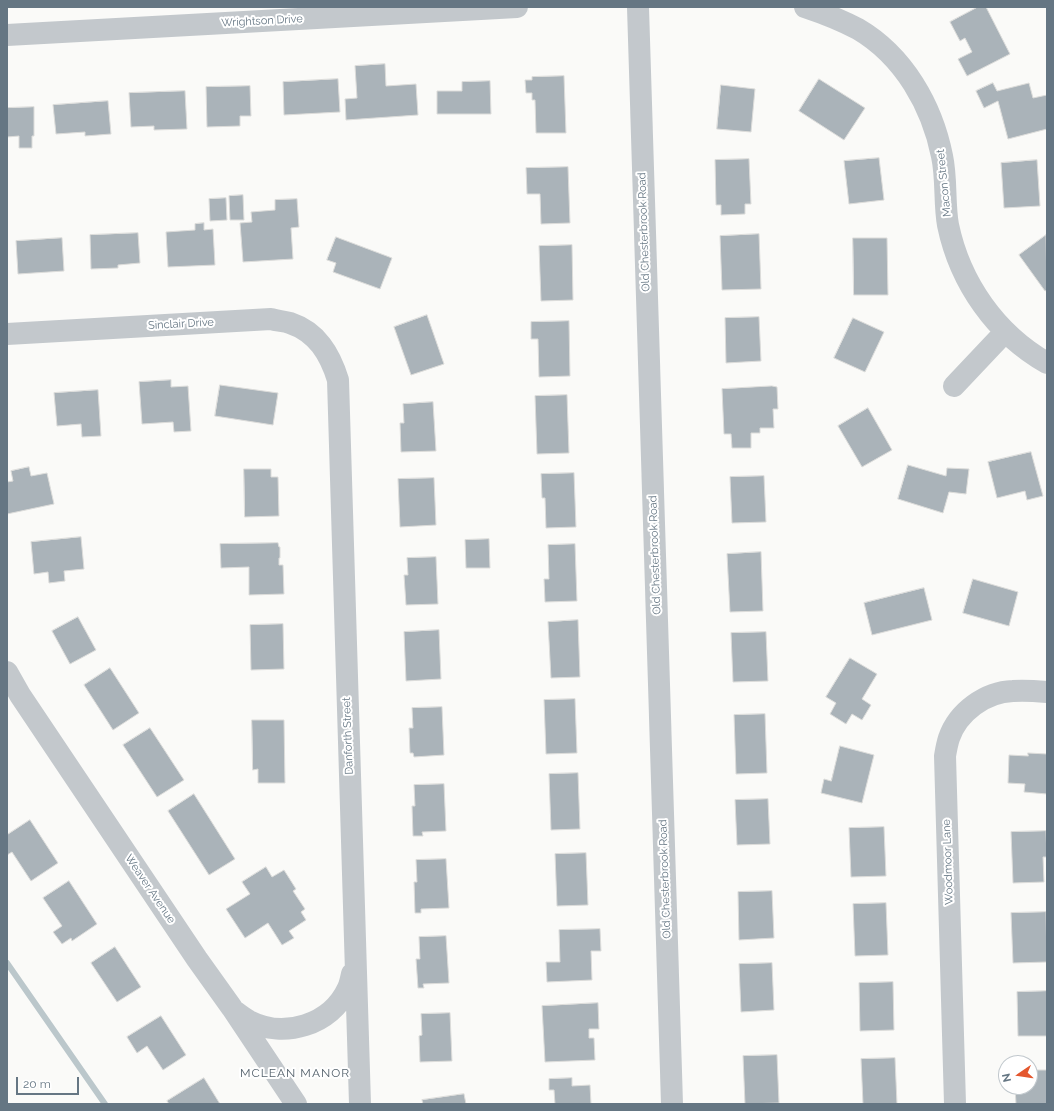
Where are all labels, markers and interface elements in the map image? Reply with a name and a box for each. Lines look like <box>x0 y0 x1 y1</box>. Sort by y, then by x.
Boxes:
street label: Wrightson Drive <box>221 12 303 30</box>
street label: Macon Street <box>934 149 954 217</box>
street label: Old Chesterbrook Road <box>635 172 653 292</box>
street label: Sinclair Drive <box>148 316 214 332</box>
street label: Old Chesterbrook Road <box>646 495 664 615</box>
street label: Danforth Street <box>340 697 356 775</box>
street label: Old Chesterbrook Road <box>656 819 674 939</box>
street label: Woodmoor Lane <box>940 819 956 905</box>
street label: Weaver Avenue <box>122 852 178 926</box>
north arrow <box>998 1055 1038 1095</box>
district label: MCLEAN MANOR <box>240 1066 350 1080</box>
scale bar <box>18 1069 81 1095</box>
text: N <box>1000 1072 1014 1083</box>
text: 20 m <box>23 1077 51 1091</box>

